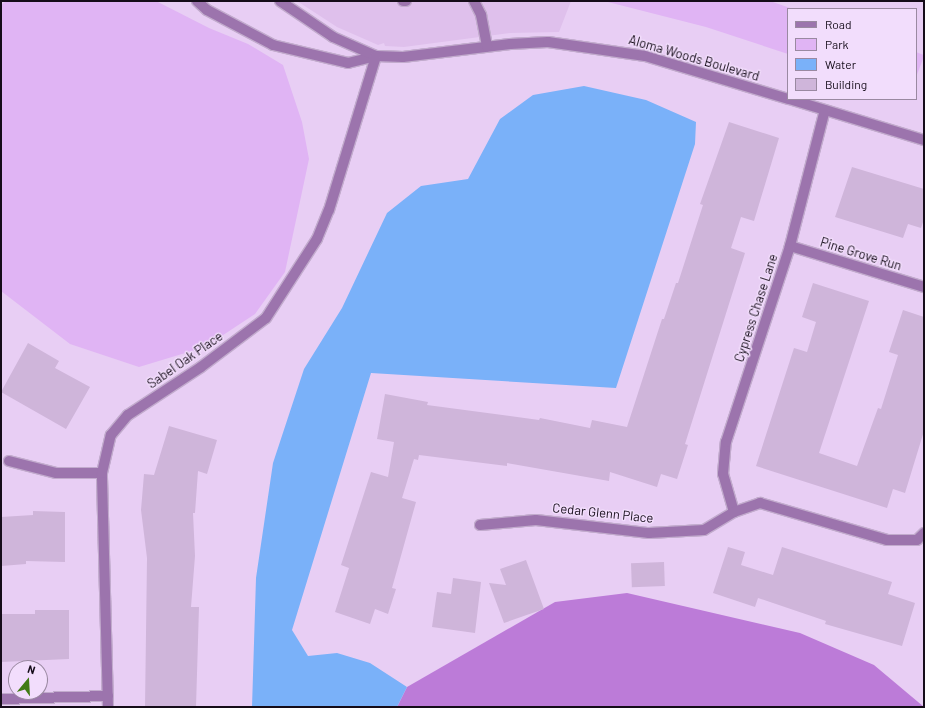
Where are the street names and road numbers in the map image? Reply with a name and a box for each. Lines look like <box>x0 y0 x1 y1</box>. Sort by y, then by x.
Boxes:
street label: Aloma Woods Boulevard <box>627 32 761 84</box>
street label: Pine Grove Run <box>818 234 904 274</box>
street label: Cypress Chase Lane <box>731 252 781 364</box>
street label: Sabel Oak Place <box>144 328 226 392</box>
street label: Cedar Glenn Place <box>552 500 654 526</box>

